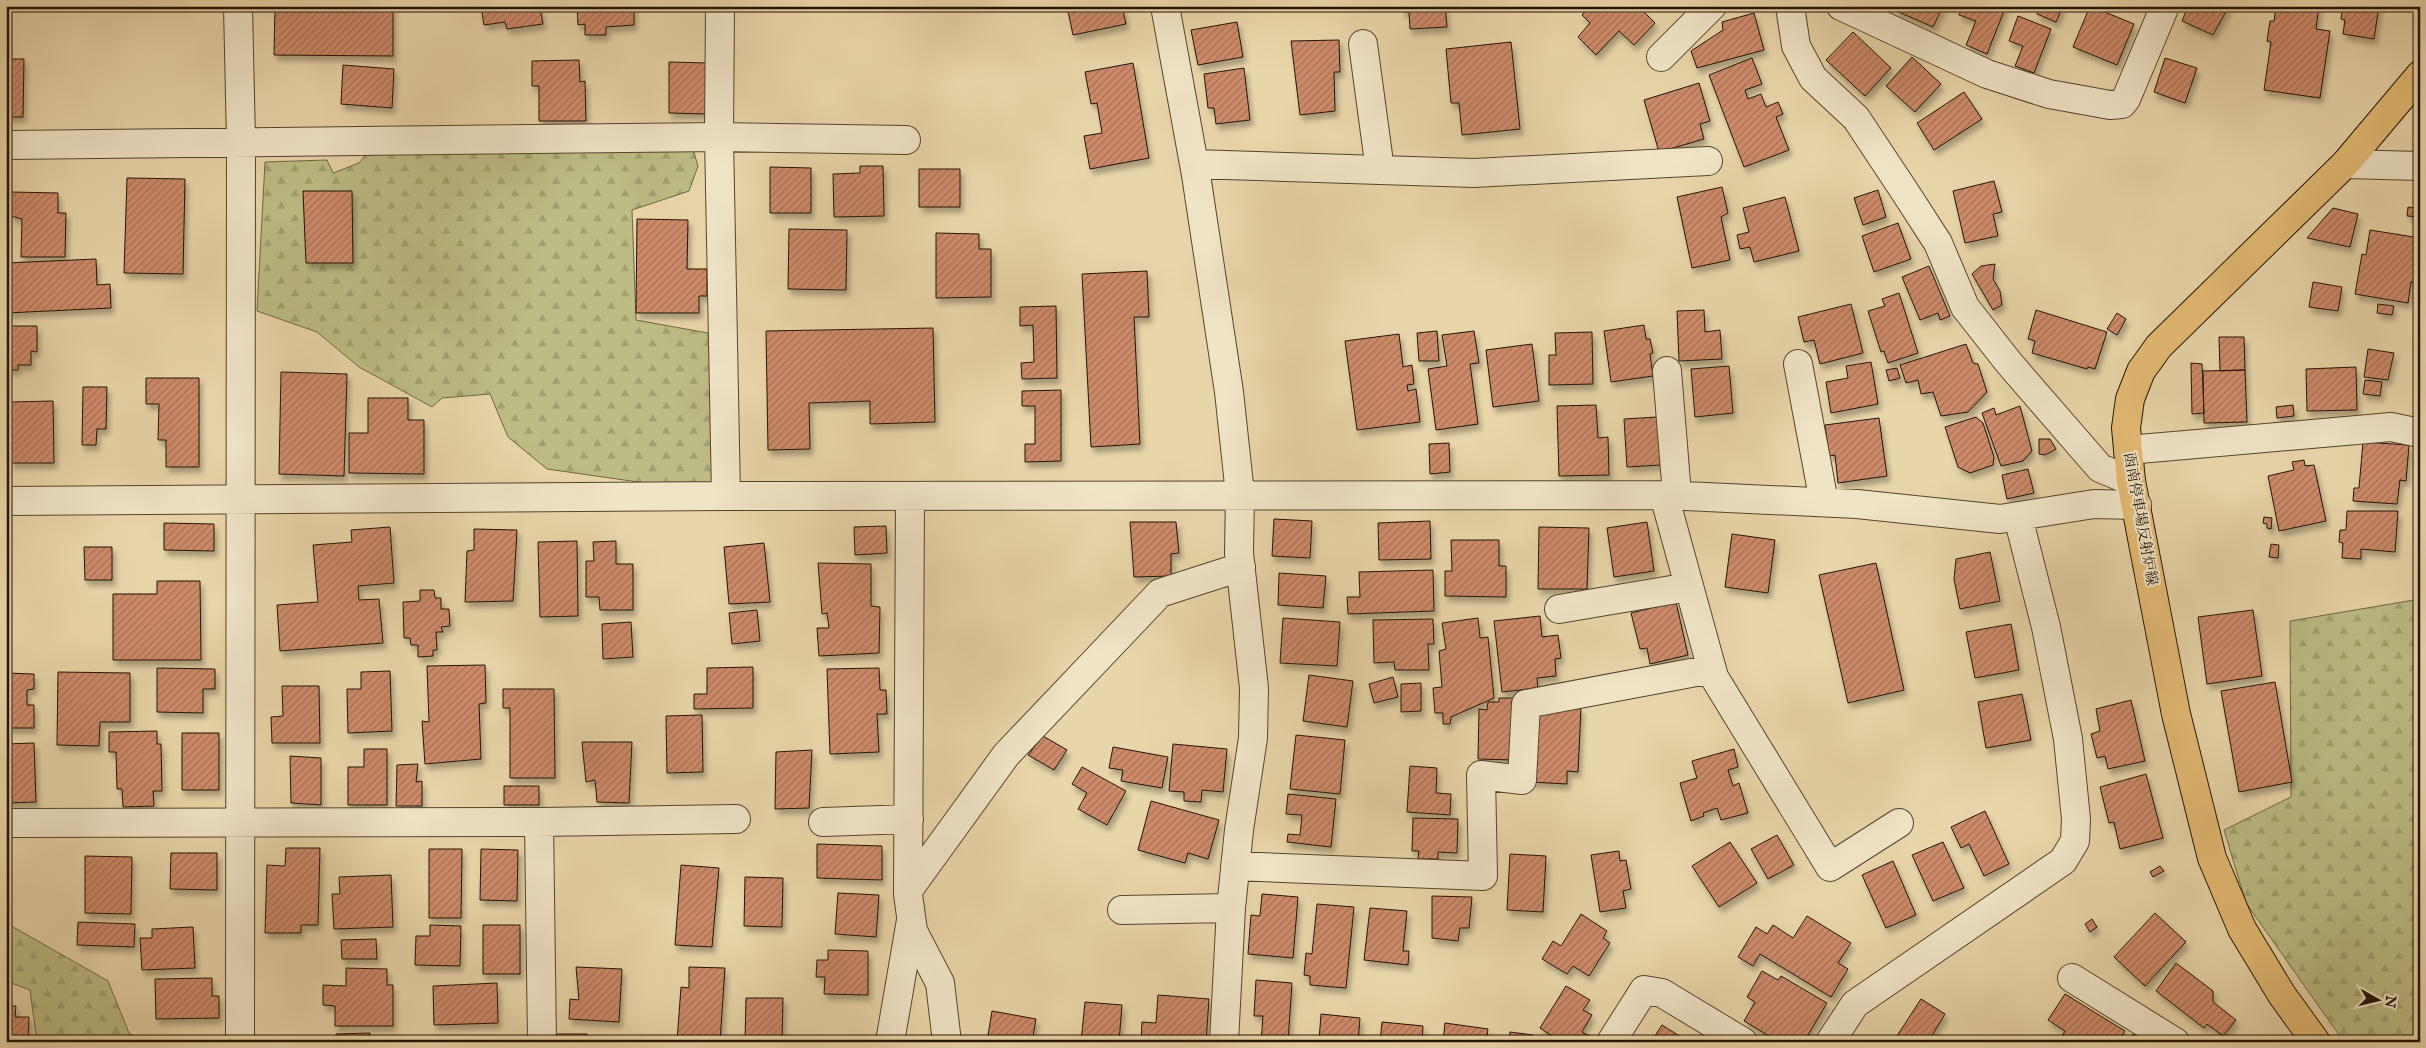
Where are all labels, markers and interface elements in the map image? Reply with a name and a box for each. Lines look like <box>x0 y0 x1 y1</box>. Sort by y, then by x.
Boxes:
street label: 函南停車場反射炉線 <box>2119 451 2162 587</box>
north arrow <box>2354 976 2404 1026</box>
text: N <box>2380 993 2400 1009</box>

